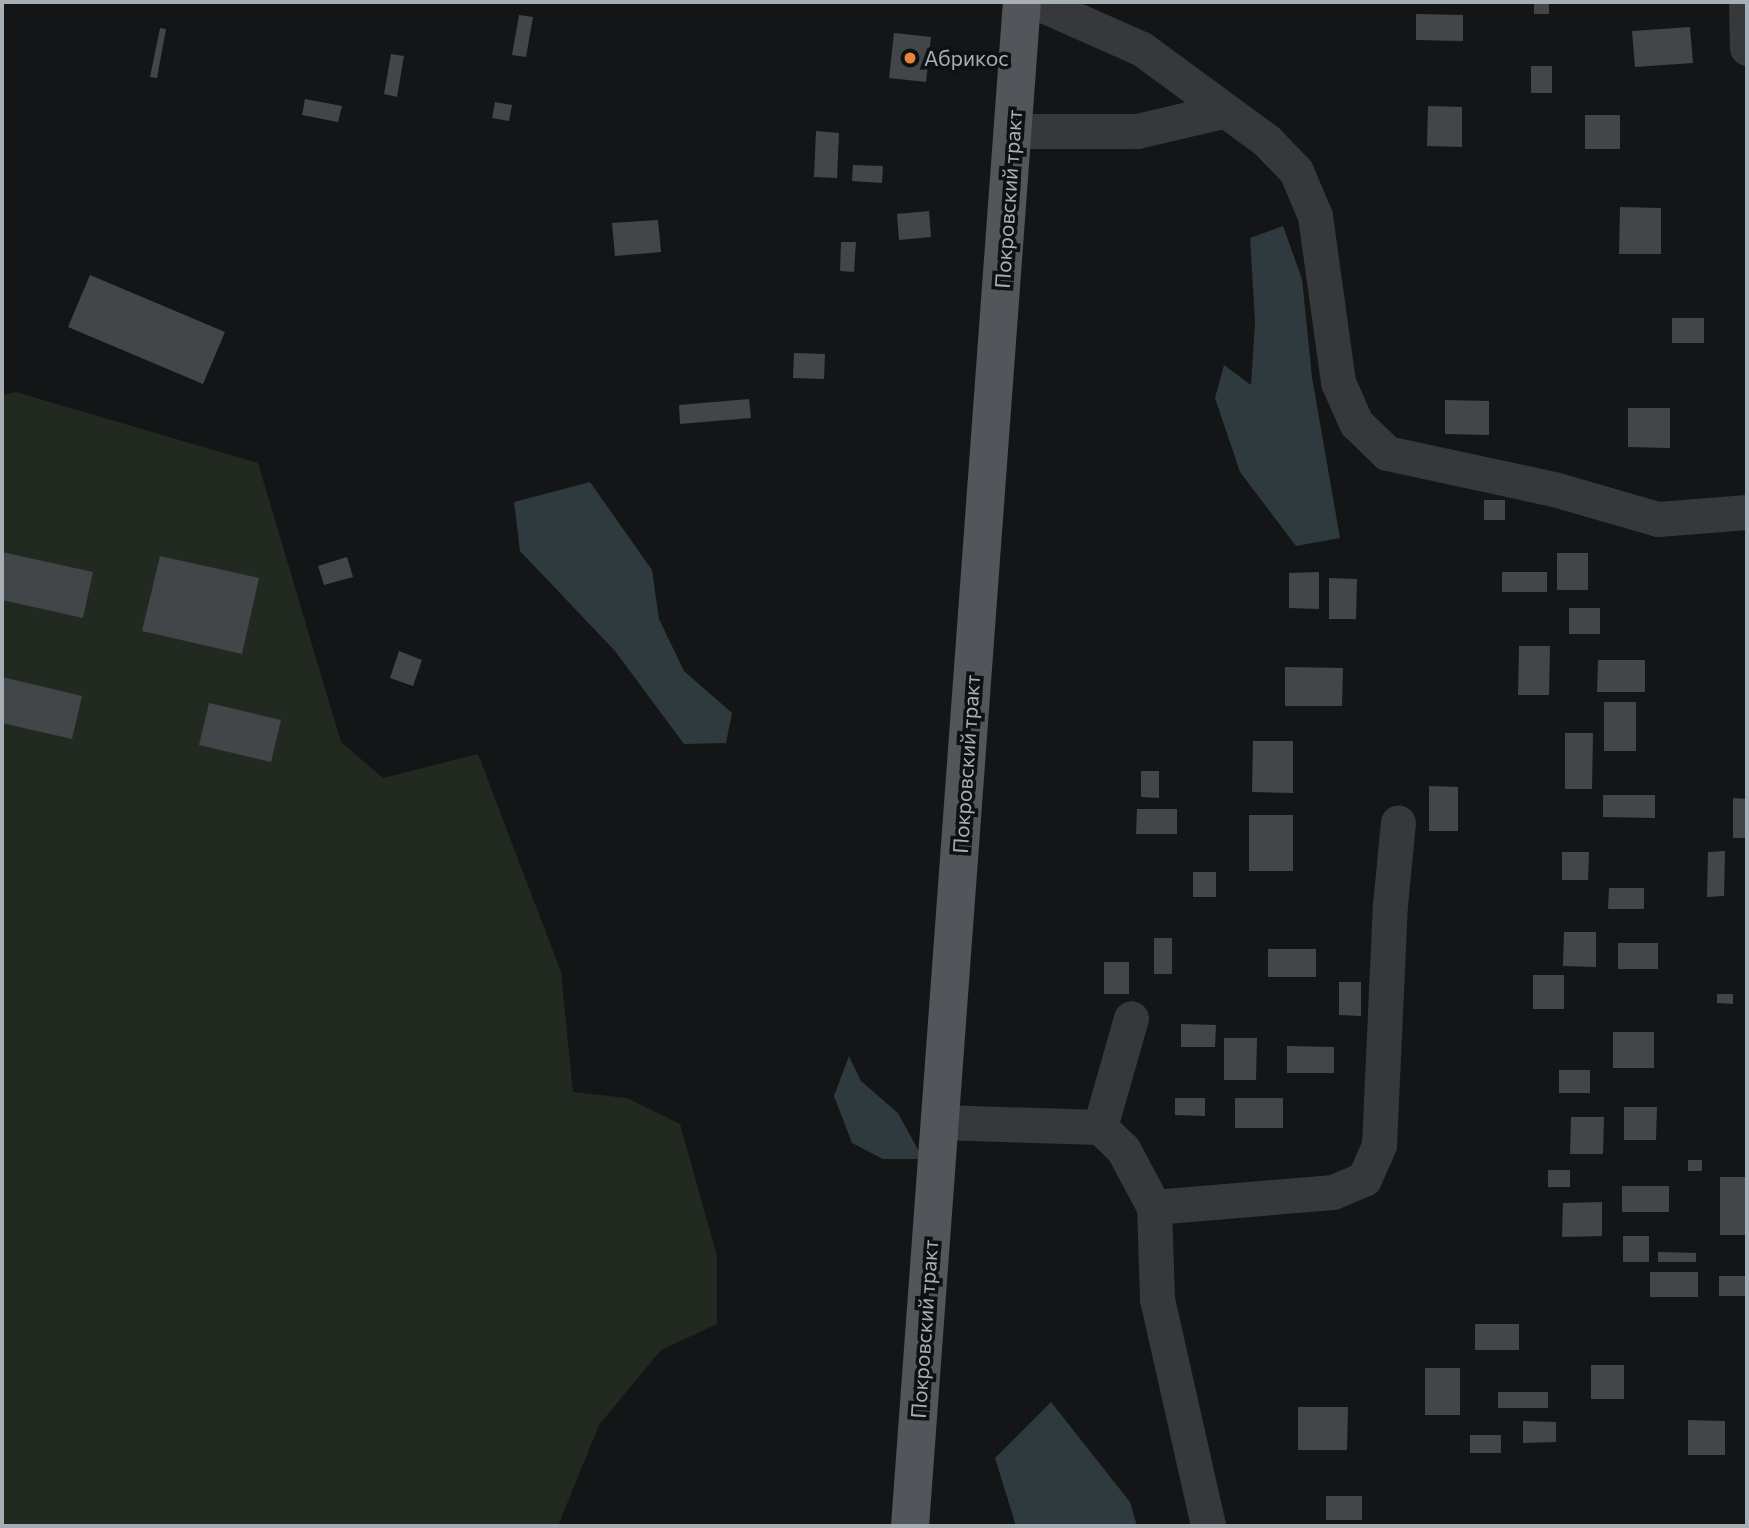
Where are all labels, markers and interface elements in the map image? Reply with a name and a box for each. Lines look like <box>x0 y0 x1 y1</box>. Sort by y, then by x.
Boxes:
place label: Абрикос <box>924 45 1009 71</box>
marker: Абрикос <box>902 50 918 66</box>
street label: Покровский тракт <box>989 109 1027 289</box>
street label: Покровский тракт <box>947 674 985 854</box>
street label: Покровский тракт <box>905 1239 943 1419</box>

